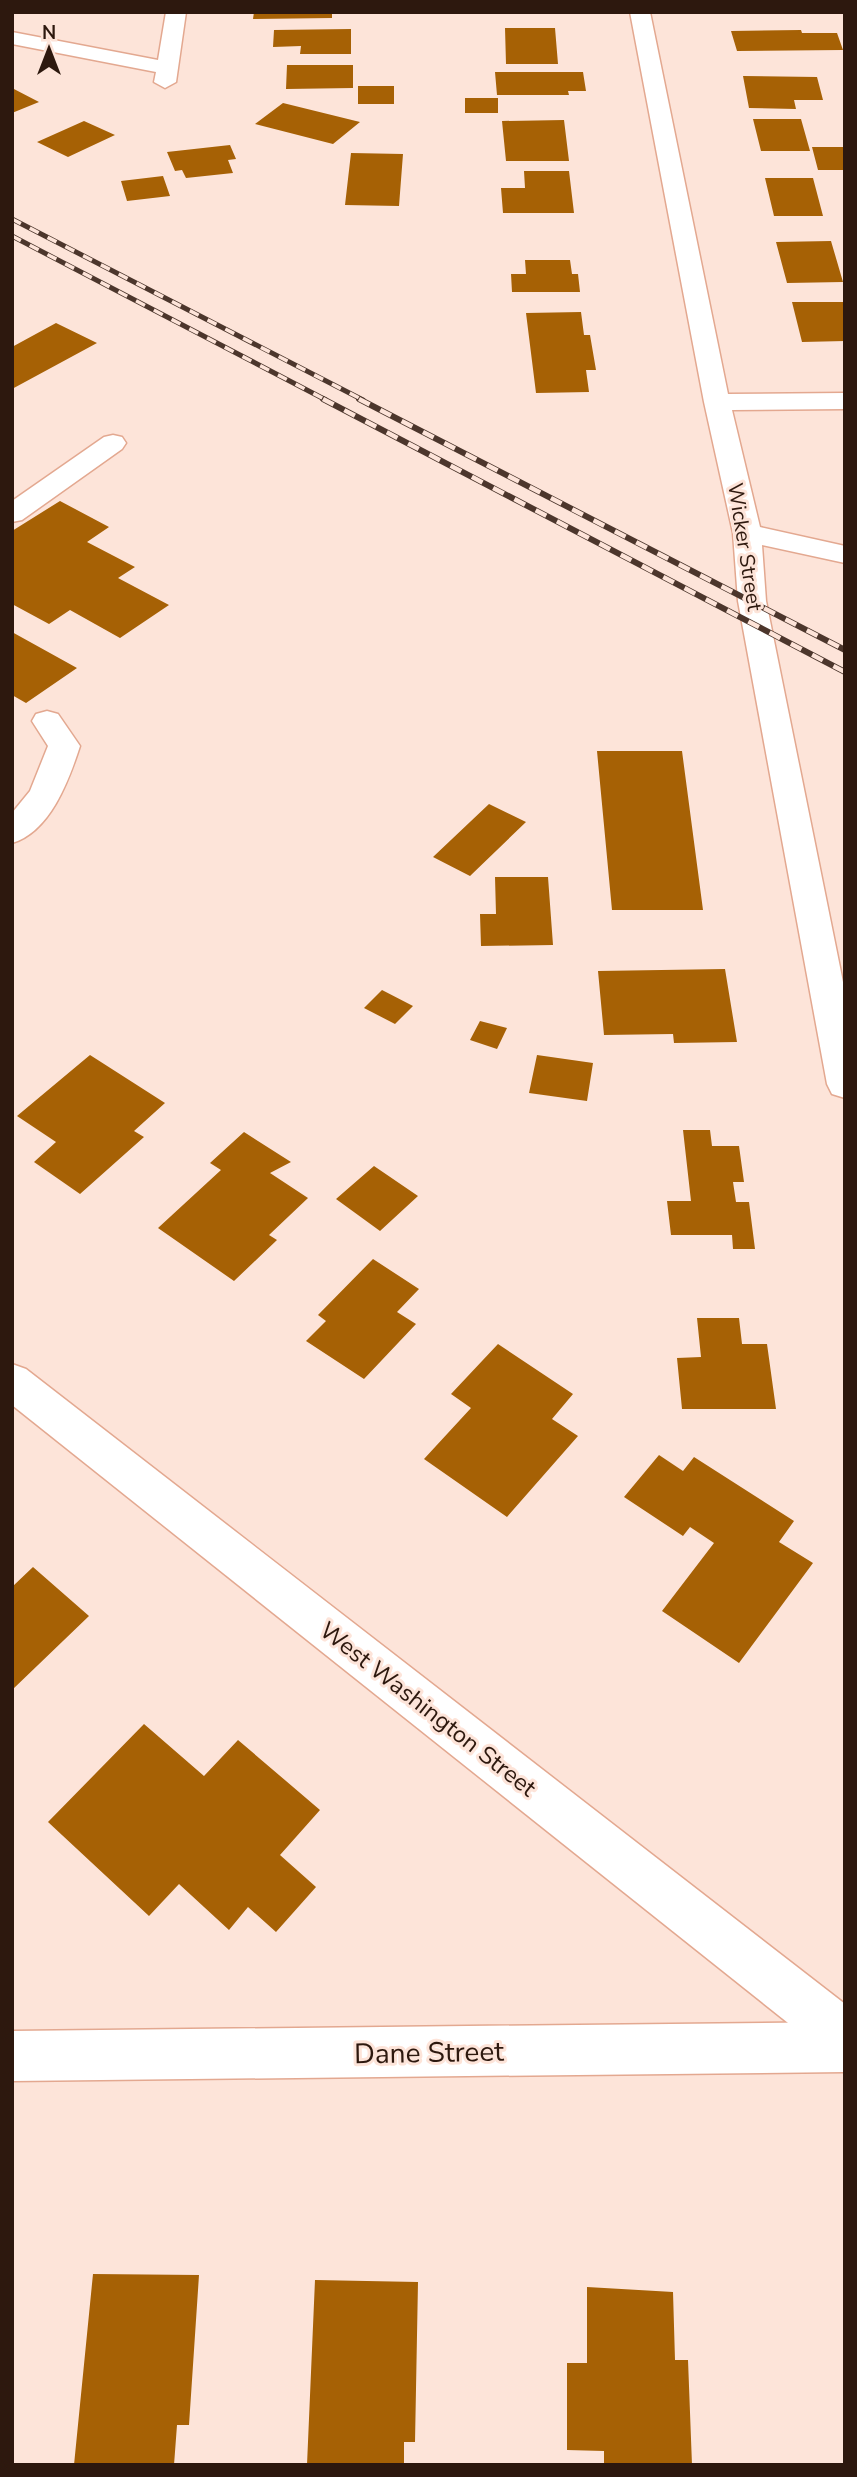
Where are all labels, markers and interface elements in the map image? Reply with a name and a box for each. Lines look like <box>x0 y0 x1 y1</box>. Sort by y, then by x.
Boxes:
north arrow <box>14 14 84 84</box>
text: N <box>42 20 56 46</box>
street label: Wicker Street <box>721 481 769 614</box>
street label: West Washington Street <box>313 1614 543 1804</box>
street label: Dane Street <box>354 2033 505 2073</box>

